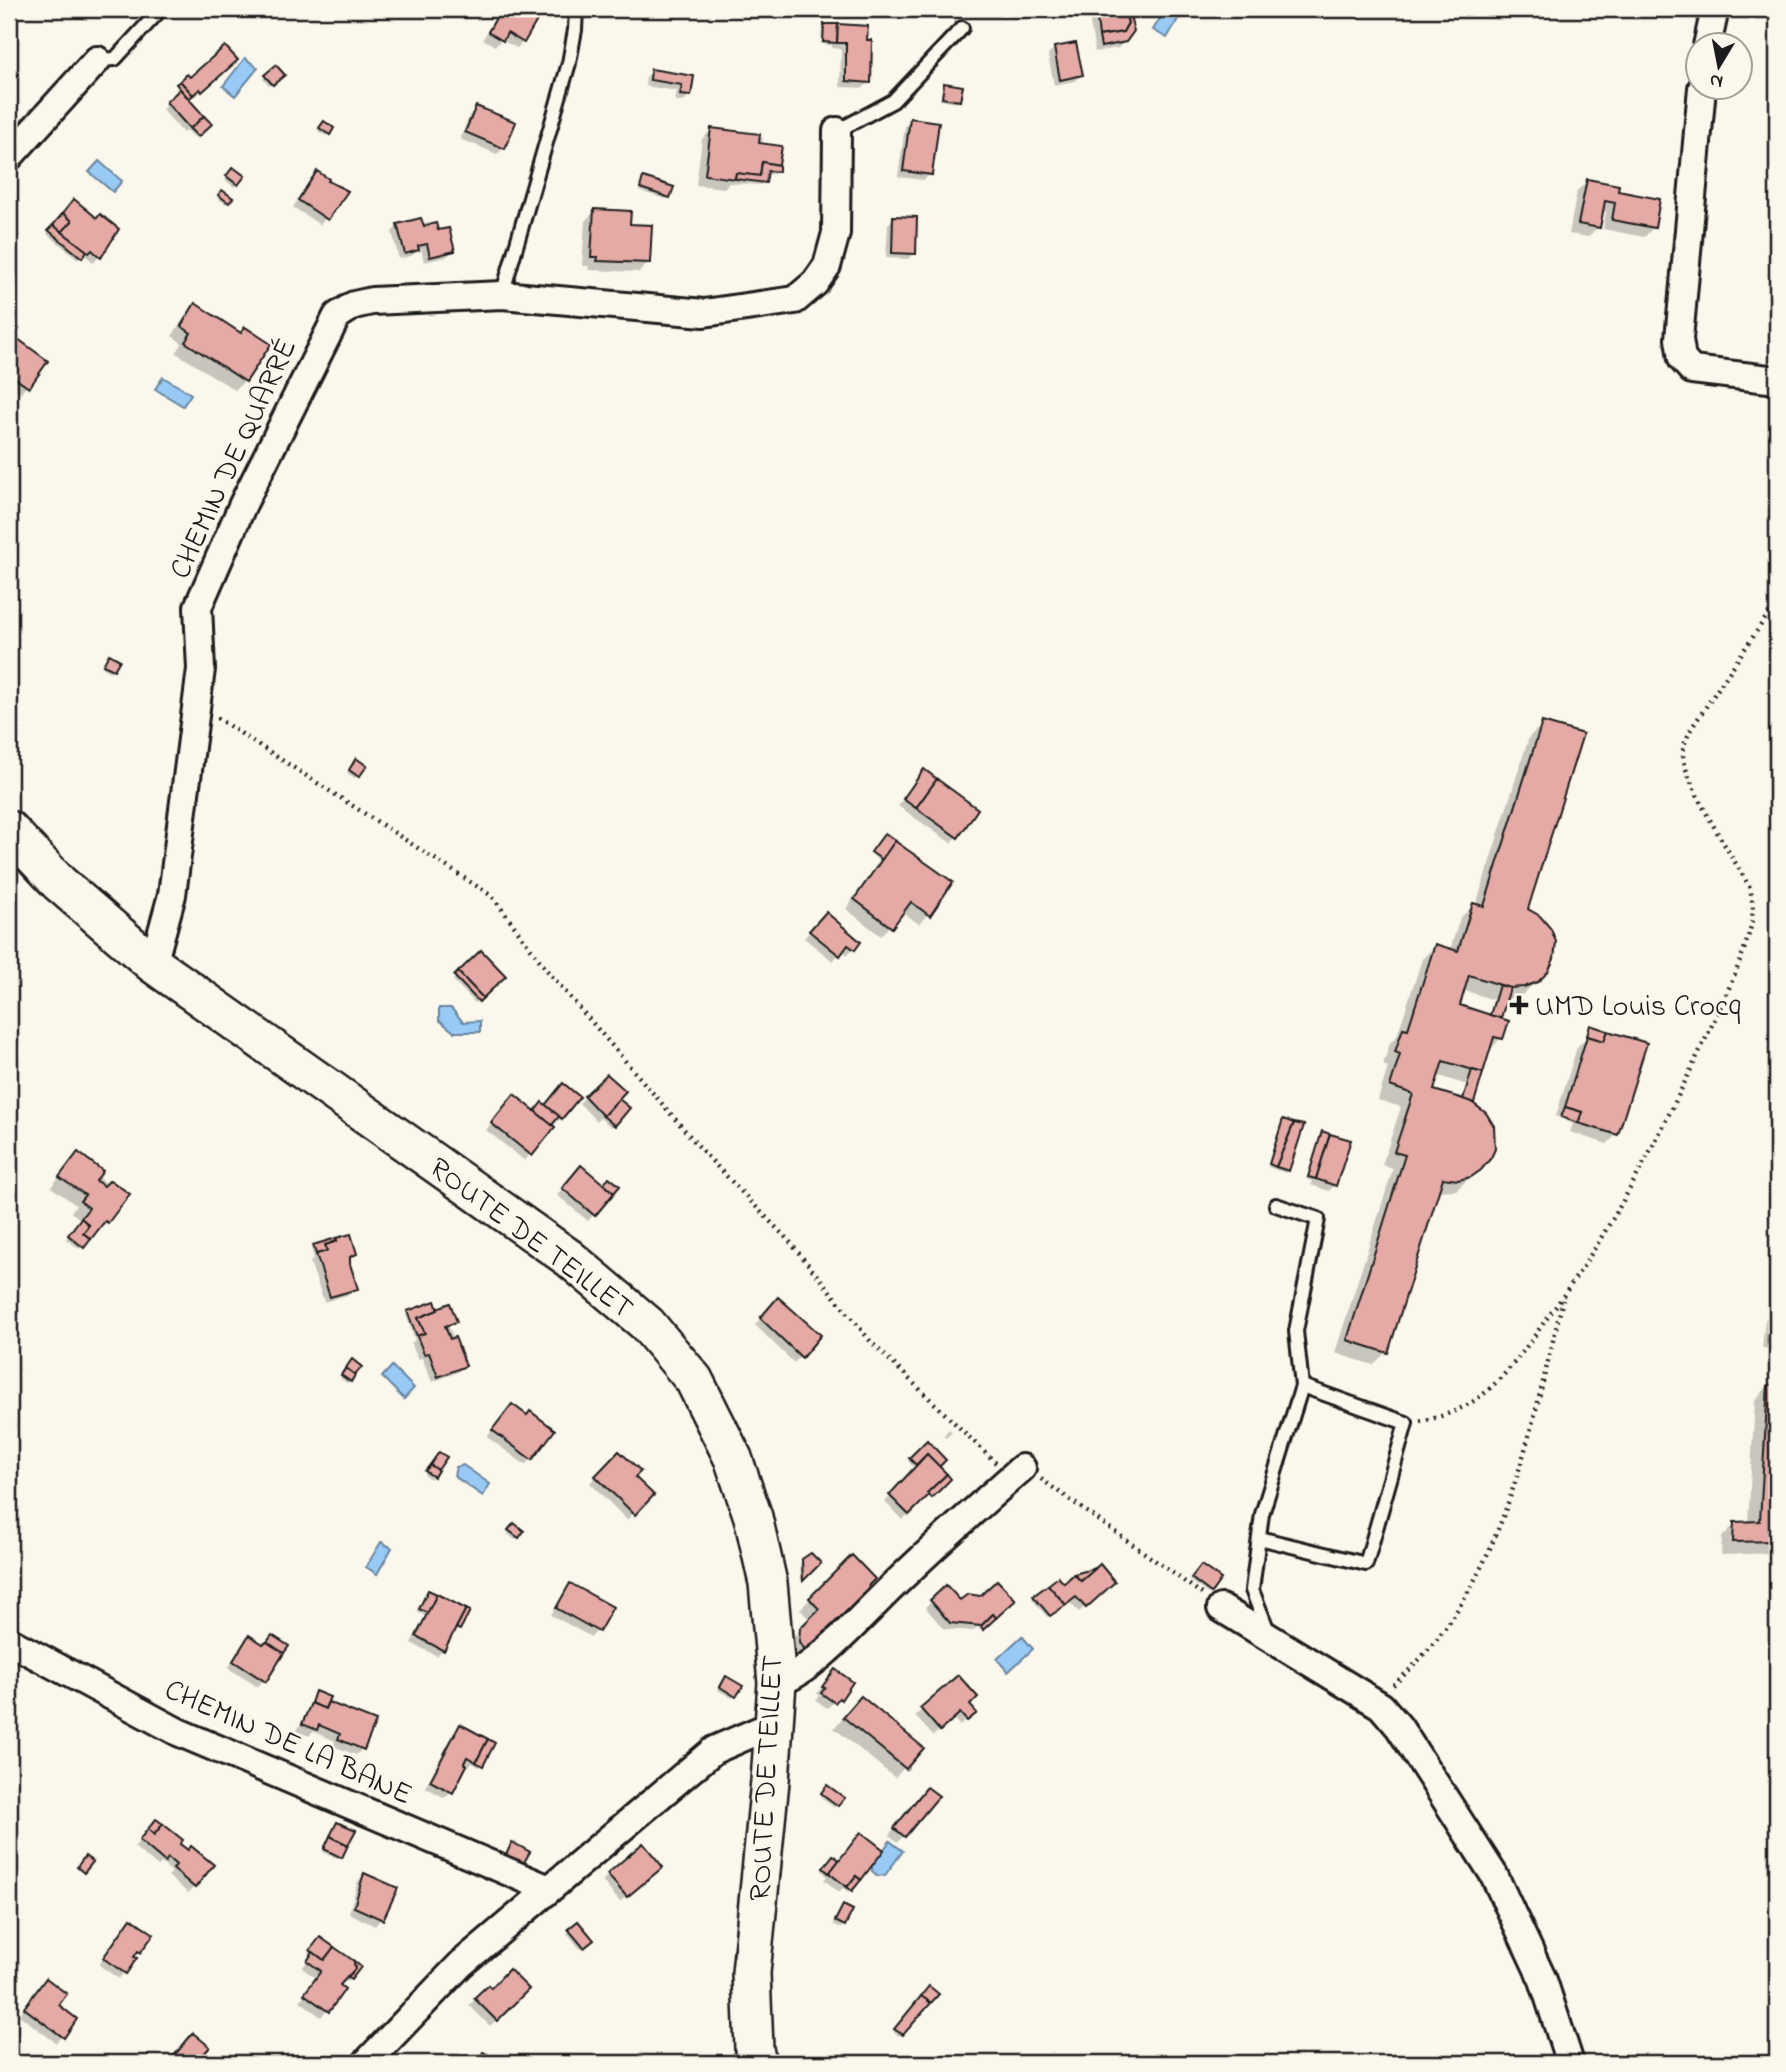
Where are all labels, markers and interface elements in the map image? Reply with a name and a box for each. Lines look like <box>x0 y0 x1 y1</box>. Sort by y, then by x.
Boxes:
north arrow <box>1684 32 1754 102</box>
text: N <box>1708 66 1725 95</box>
street label: CHEMIN DE QUARRÉ <box>160 332 310 587</box>
place label: UMD Louis Crocq <box>1535 986 1741 1030</box>
marker: UMD Louis Crocq <box>1509 995 1529 1015</box>
street label: ROUTE DE TEILLET <box>419 1148 642 1331</box>
street label: ROUTE DE TEILLET <box>740 1654 796 1902</box>
street label: CHEMIN DE LA BANE <box>157 1669 419 1818</box>

